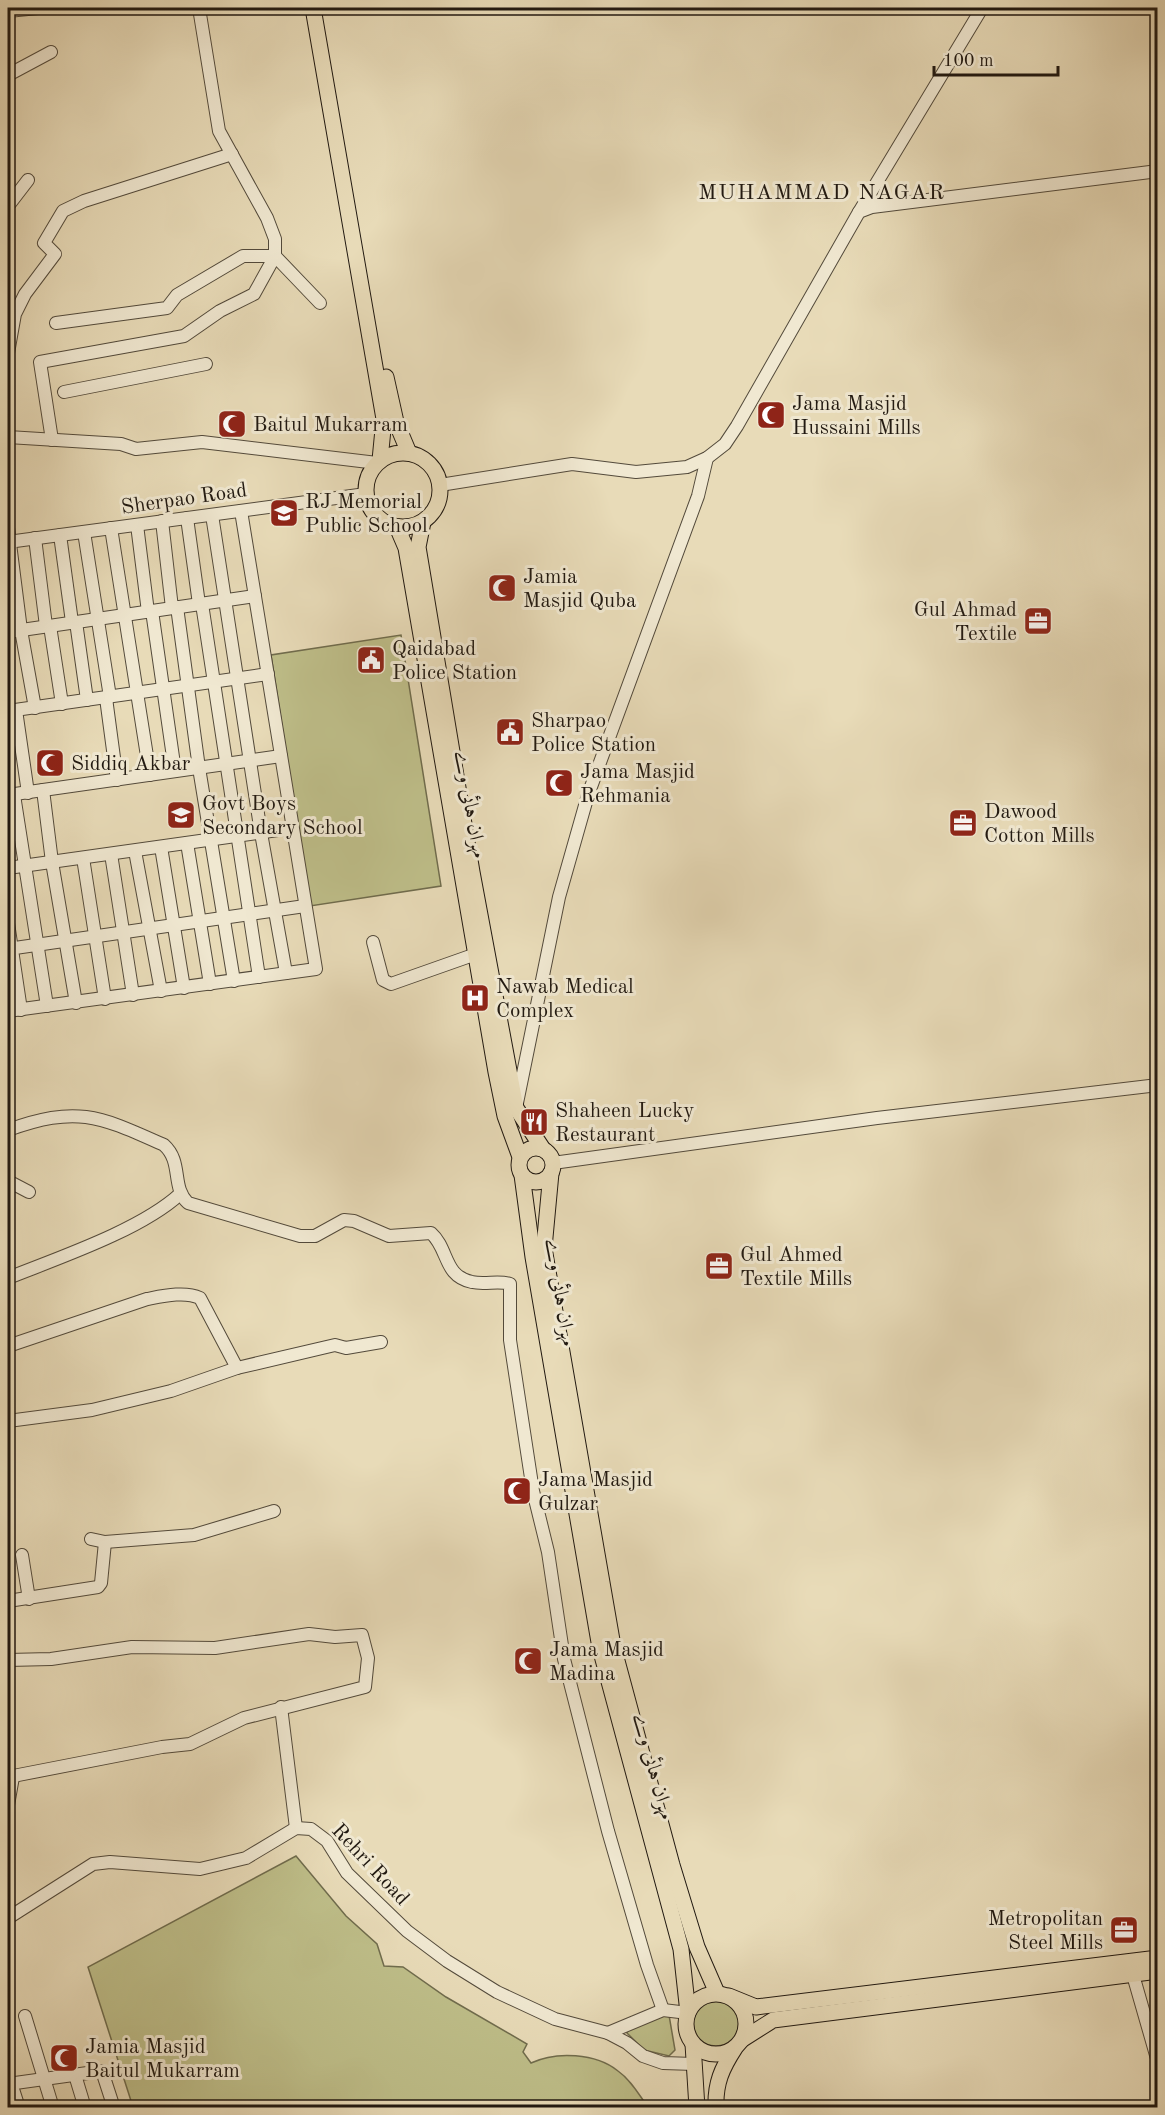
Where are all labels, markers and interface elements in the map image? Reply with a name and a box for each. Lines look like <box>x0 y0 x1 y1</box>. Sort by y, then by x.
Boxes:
scale bar <box>934 39 1058 77</box>
text: 100 m <box>943 52 994 70</box>
district label: MUHAMMAD NAGAR <box>698 182 946 204</box>
place label: Jama Masjid Hussaini Mills <box>792 394 921 439</box>
mosque icon: Jama Masjid Hussaini Mills <box>755 399 787 431</box>
mosque icon: Baitul Mukarram <box>216 408 248 440</box>
place label: Baitul Mukarram <box>253 415 408 436</box>
street label: Sherpao Road <box>120 480 249 519</box>
place label: RJ Memorial Public School <box>305 492 428 537</box>
school or university icon: RJ Memorial Public School <box>268 497 300 529</box>
place label: Jamia Masjid Quba <box>523 567 636 612</box>
mosque icon: Jamia Masjid Quba <box>486 572 518 604</box>
place label: Gul Ahmad Textile <box>914 600 1017 645</box>
office icon: Gul Ahmad Textile <box>1022 605 1054 637</box>
place label: Qaidabad Police Station <box>392 639 517 684</box>
public building icon: Qaidabad Police Station <box>355 644 387 676</box>
place label: Sharpao Police Station <box>531 711 656 756</box>
public building icon: Sharpao Police Station <box>494 716 526 748</box>
mosque icon: Siddiq Akbar <box>34 747 66 779</box>
street label: مہران ہائی وے <box>448 748 491 860</box>
place label: Siddiq Akbar <box>71 754 191 775</box>
place label: Jama Masjid Rehmania <box>580 762 695 807</box>
mosque icon: Jama Masjid Rehmania <box>543 767 575 799</box>
place label: Govt Boys Secondary School <box>202 794 363 839</box>
school or university icon: Govt Boys Secondary School <box>165 799 197 831</box>
place label: Dawood Cotton Mills <box>984 802 1095 847</box>
office icon: Dawood Cotton Mills <box>947 807 979 839</box>
place label: Nawab Medical Complex <box>496 977 634 1022</box>
hospital icon: Nawab Medical Complex <box>459 982 491 1014</box>
place label: Shaheen Lucky Restaurant <box>555 1101 694 1146</box>
restaurant icon: Shaheen Lucky Restaurant <box>518 1106 550 1138</box>
street label: مہران ہائی وے <box>539 1236 580 1348</box>
place label: Gul Ahmed Textile Mills <box>740 1245 852 1290</box>
office icon: Gul Ahmed Textile Mills <box>703 1250 735 1282</box>
place label: Jama Masjid Gulzar <box>538 1470 653 1515</box>
mosque icon: Jama Masjid Gulzar <box>501 1475 533 1507</box>
place label: Jama Masjid Madina <box>549 1640 664 1685</box>
mosque icon: Jama Masjid Madina <box>512 1645 544 1677</box>
street label: مہران ہائی وے <box>626 1710 679 1822</box>
street label: Rehri Road <box>327 1820 413 1910</box>
place label: Metropolitan Steel Mills <box>988 1909 1103 1954</box>
office icon: Metropolitan Steel Mills <box>1108 1914 1140 1946</box>
place label: Jamia Masjid Baitul Mukarram <box>85 2037 240 2082</box>
mosque icon: Jamia Masjid Baitul Mukarram <box>48 2042 80 2074</box>

